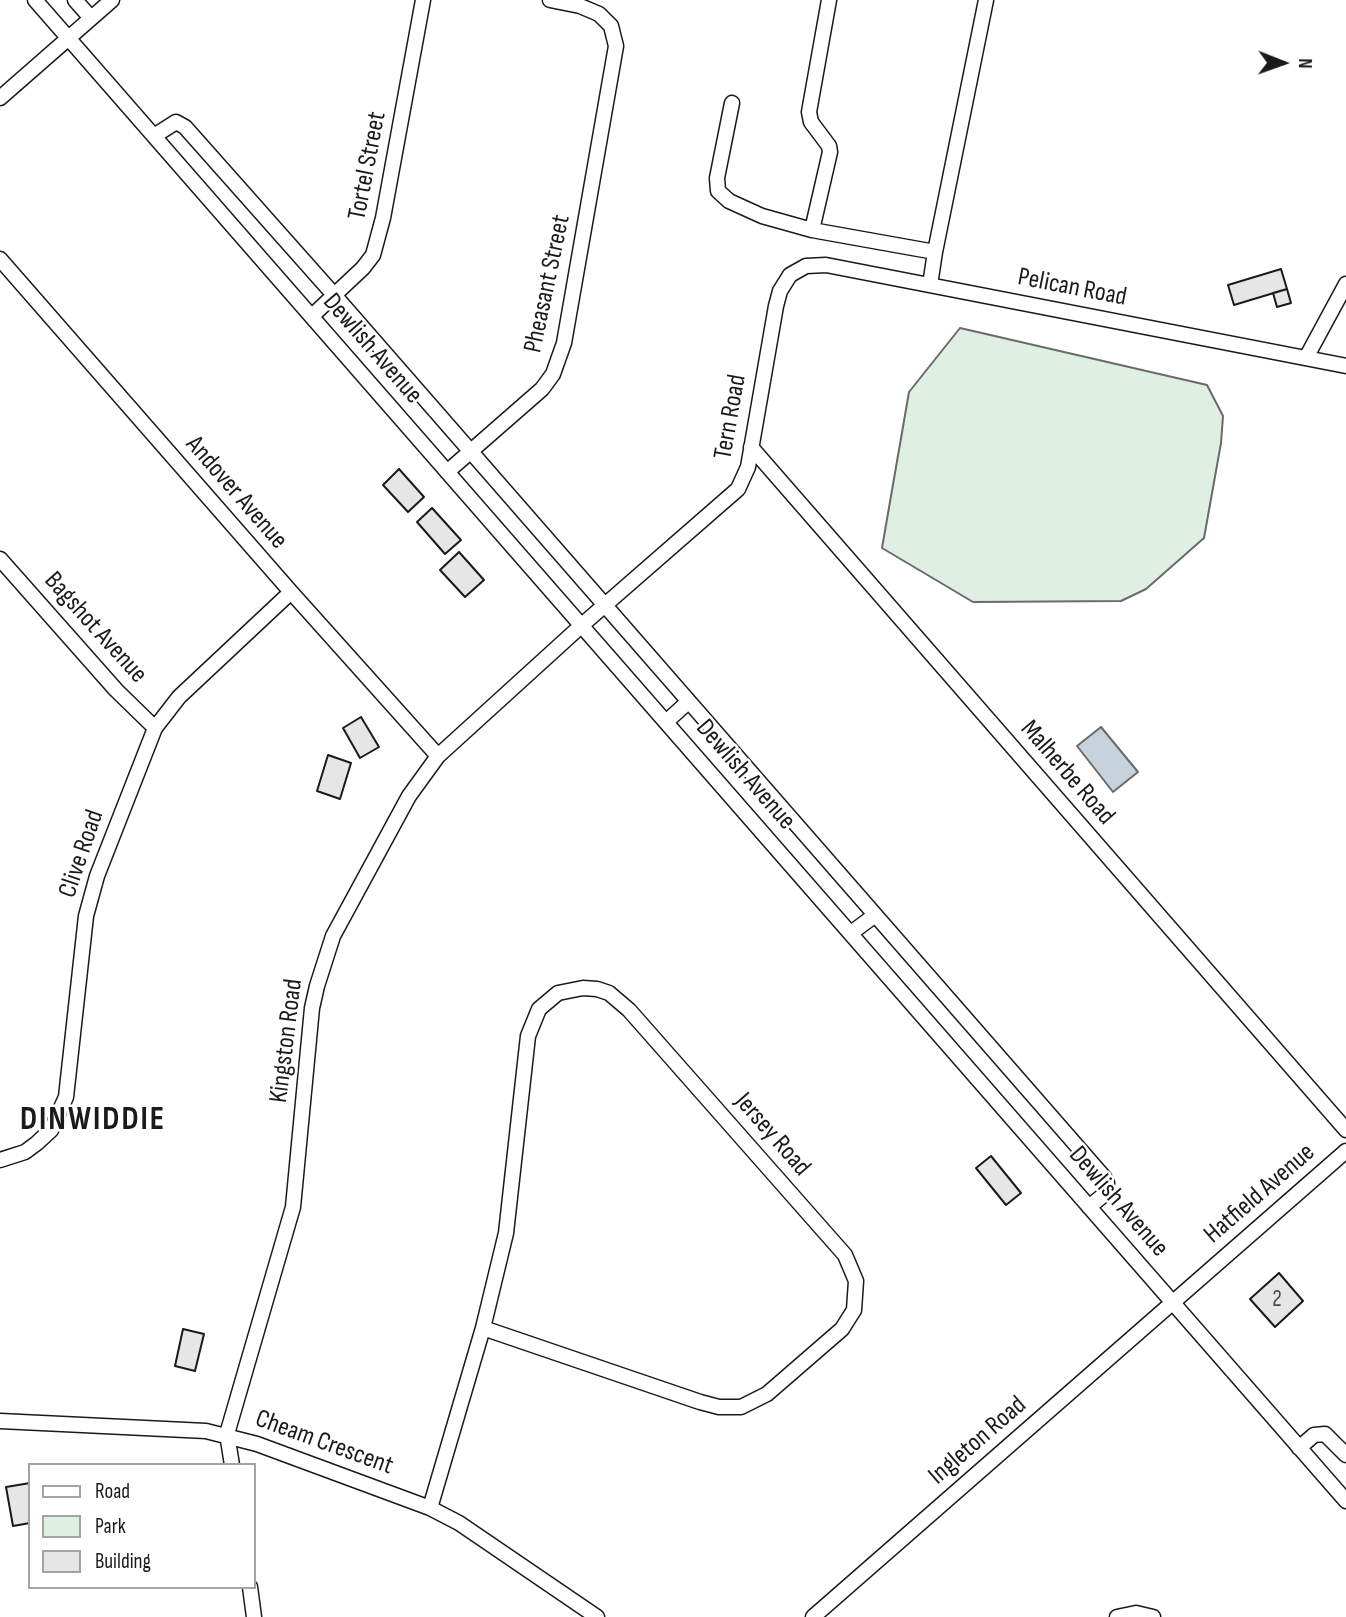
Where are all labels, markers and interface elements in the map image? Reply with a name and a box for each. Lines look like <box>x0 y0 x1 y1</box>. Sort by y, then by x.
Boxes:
north arrow <box>1248 28 1318 98</box>
text: N <box>1293 58 1316 69</box>
street label: Tortel Street <box>342 109 394 223</box>
street label: Pheasant Street <box>518 212 578 356</box>
street label: Pelican Road <box>1015 262 1129 314</box>
street label: Dewlish Avenue <box>316 287 428 411</box>
street label: Tern Road <box>708 372 754 462</box>
street label: Andover Avenue <box>178 430 294 556</box>
street label: Bagshot Avenue <box>37 566 153 690</box>
street label: Dewlish Avenue <box>689 713 801 837</box>
street label: Malherbe Road <box>1013 714 1121 832</box>
street label: Clive Road <box>53 806 111 902</box>
street label: Kingston Road <box>264 977 310 1105</box>
street label: Jersey Road <box>727 1087 817 1183</box>
district label: DINWIDDIE <box>21 1101 165 1141</box>
street label: Hatfield Avenue <box>1198 1137 1322 1251</box>
street label: Dewlish Avenue <box>1062 1140 1174 1264</box>
house number: 2 <box>1272 1286 1282 1314</box>
street label: Ingleton Road <box>923 1390 1033 1492</box>
street label: Cheam Crescent <box>251 1404 397 1482</box>
legend <box>28 1463 256 1589</box>
text: Road <box>95 1479 130 1504</box>
text: Park <box>95 1514 126 1539</box>
text: Building <box>95 1549 151 1574</box>

